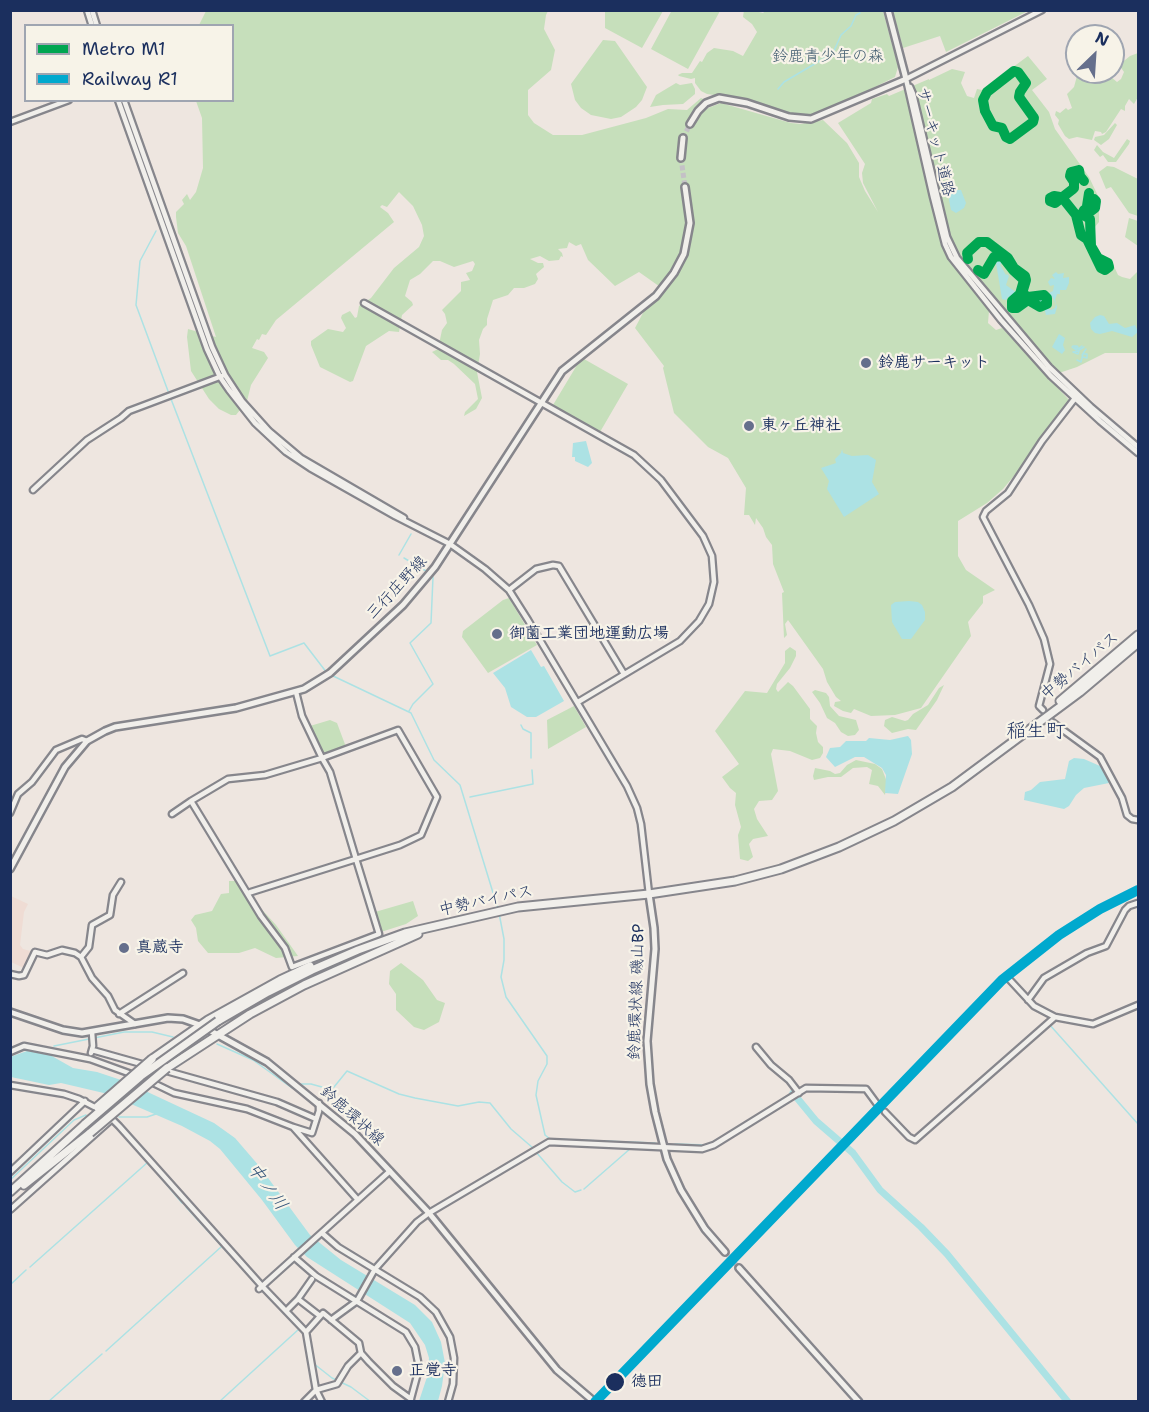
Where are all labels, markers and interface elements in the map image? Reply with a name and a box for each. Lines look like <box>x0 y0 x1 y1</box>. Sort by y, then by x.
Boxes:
legend <box>24 24 234 102</box>
north arrow <box>1065 24 1125 84</box>
text: N <box>1092 27 1112 51</box>
text: Metro M1 <box>82 37 166 61</box>
park label: 鈴鹿青少年の森 <box>772 47 884 67</box>
text: Railway R1 <box>82 67 178 91</box>
street label: サーキット道路 <box>912 85 958 199</box>
place label: 鈴鹿サーキット <box>878 353 990 373</box>
marker: 鈴鹿サーキット <box>859 356 873 370</box>
place label: 東ヶ丘神社 <box>761 416 841 436</box>
marker: 東ヶ丘神社 <box>742 419 756 433</box>
street label: 三行庄野線 <box>363 552 431 624</box>
place label: 御薗工業団地運動広場 <box>509 624 669 644</box>
marker: 御薗工業団地運動広場 <box>490 627 504 641</box>
street label: 中勢バイパス <box>1037 628 1123 704</box>
district label: 稲生町 <box>1006 720 1066 744</box>
street label: 中勢バイパス <box>437 882 535 920</box>
street label: 鈴鹿環状線 磯山BP <box>625 924 649 1060</box>
place label: 真蔵寺 <box>136 938 184 958</box>
marker: 真蔵寺 <box>117 941 131 955</box>
street label: 鈴鹿環状線 <box>316 1082 388 1150</box>
water label: 中ノ川 <box>242 1159 292 1215</box>
place label: 正覚寺 <box>409 1361 457 1381</box>
marker: 正覚寺 <box>390 1364 404 1378</box>
marker: 徳田 <box>604 1371 626 1393</box>
place label: 徳田 <box>631 1372 663 1392</box>

